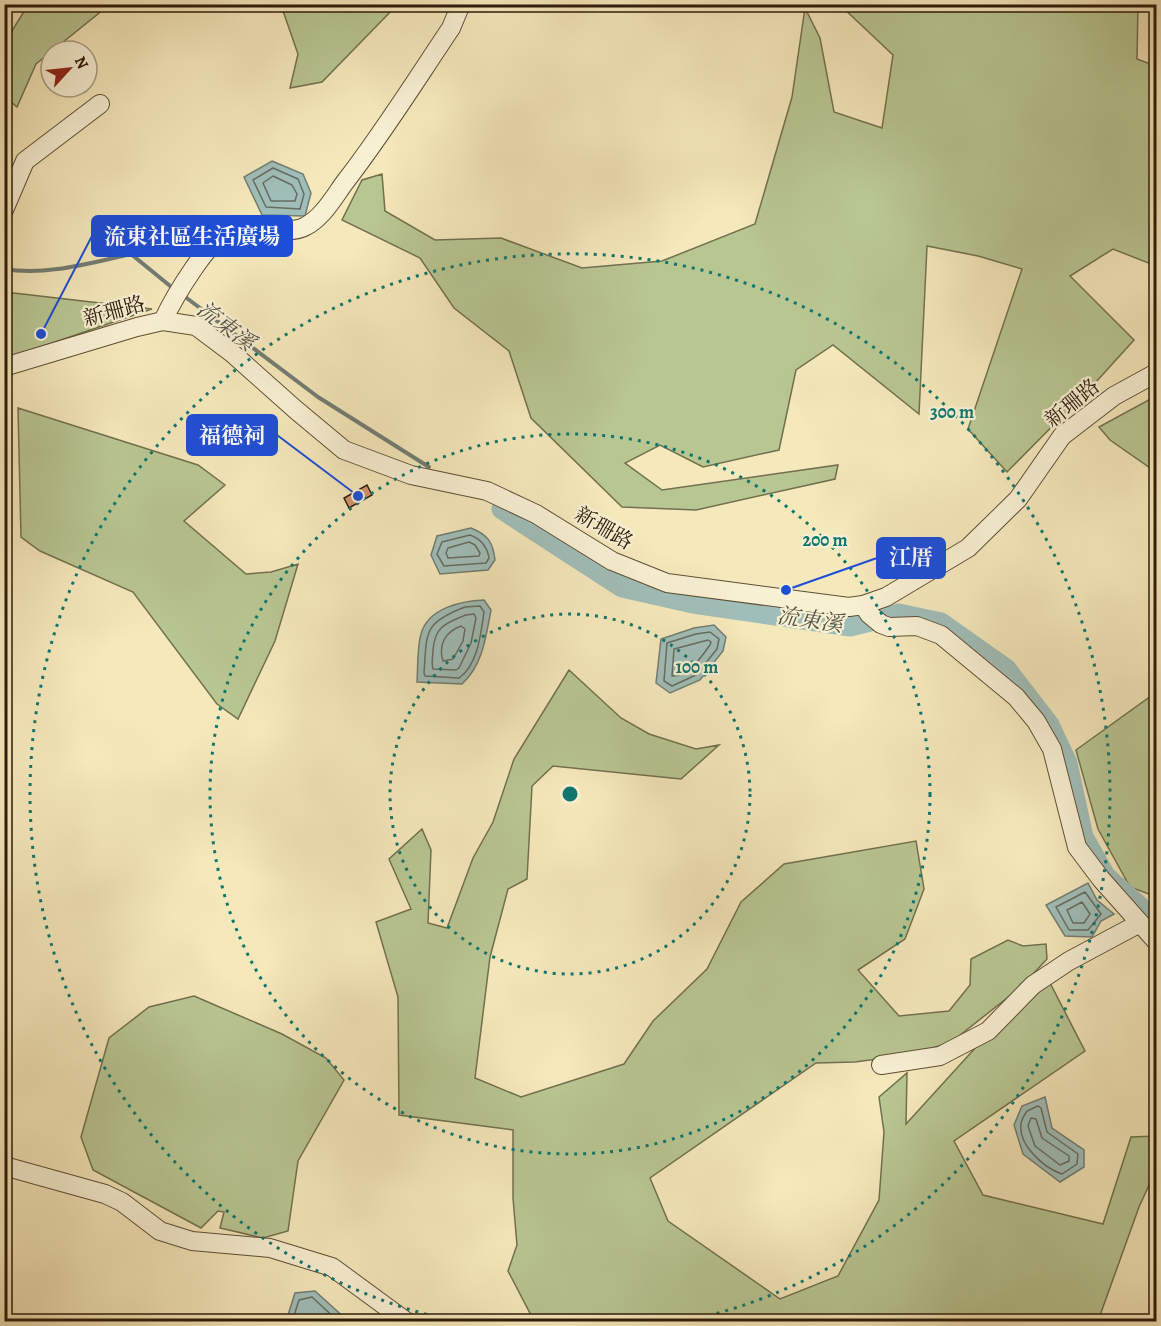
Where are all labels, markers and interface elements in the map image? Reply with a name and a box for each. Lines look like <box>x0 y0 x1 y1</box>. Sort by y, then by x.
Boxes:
north arrow <box>39 39 99 99</box>
text: N <box>69 52 94 73</box>
callout: 流東社區生活廣場 <box>92 216 292 256</box>
text: 流東社區生活廣場 <box>104 222 280 252</box>
street label: 新珊路 <box>80 289 148 333</box>
water label: 流東溪 <box>191 294 263 359</box>
street label: 新珊路 <box>1039 372 1105 434</box>
text: 300 m <box>930 400 974 424</box>
callout: 福德祠 <box>187 415 277 455</box>
text: 福德祠 <box>199 421 265 451</box>
street label: 新珊路 <box>570 500 638 556</box>
text: 200 m <box>802 528 848 552</box>
callout: 江厝 <box>877 538 945 578</box>
text: 江厝 <box>889 543 933 573</box>
water label: 流東溪 <box>775 601 847 640</box>
text: 100 m <box>676 655 718 679</box>
centre of rings <box>560 784 580 804</box>

